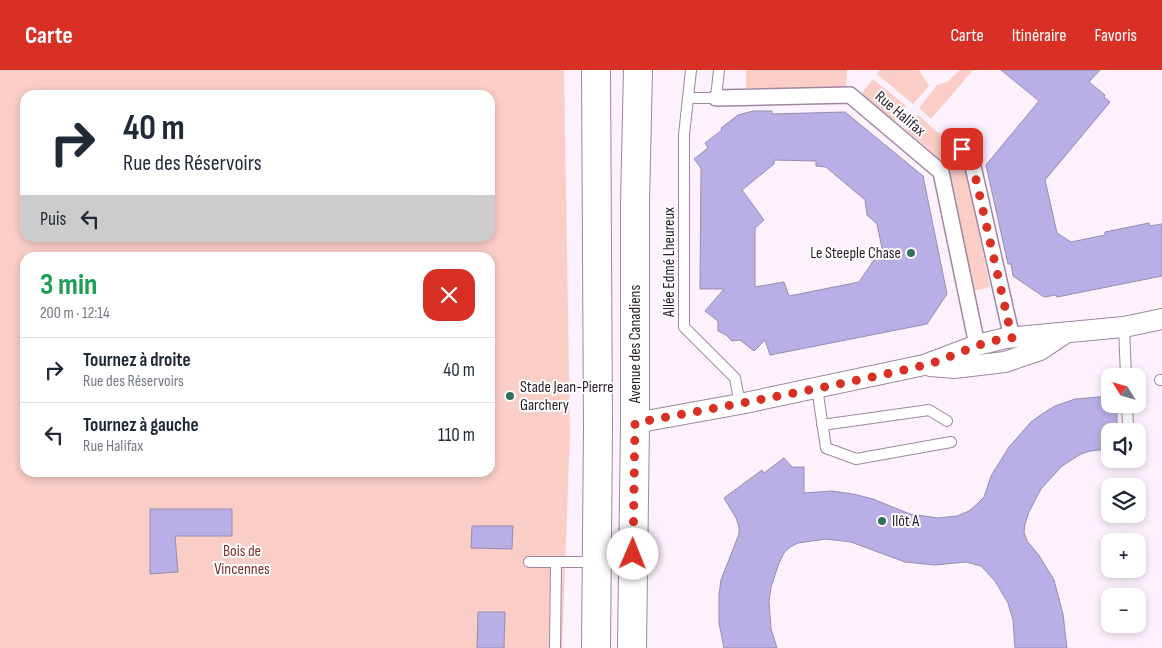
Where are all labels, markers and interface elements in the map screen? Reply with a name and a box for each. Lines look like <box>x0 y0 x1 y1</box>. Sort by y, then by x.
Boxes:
text: Carte <box>25 21 73 50</box>
text: Carte <box>950 25 984 46</box>
text: Itinéraire <box>1012 25 1066 46</box>
text: Favoris <box>1094 25 1137 46</box>
street label: Rue Halifax <box>871 87 929 141</box>
text: 40 m <box>123 107 185 150</box>
icon: right <box>40 110 105 175</box>
pin <box>941 128 983 170</box>
icon: arrive <box>948 135 976 163</box>
text: Rue des Réservoirs <box>123 150 262 177</box>
icon: left <box>76 205 104 233</box>
street label: Allée Edmé Lheureux <box>660 207 679 318</box>
text: Puis <box>40 208 66 231</box>
place label: Le Steeple Chase <box>810 244 901 263</box>
marker: Le Steeple Chase <box>905 247 917 259</box>
text: 3 min <box>40 267 97 303</box>
button: close <box>423 269 475 321</box>
street label: Avenue des Canadiens <box>626 285 645 404</box>
text: 200 m · 12:14 <box>40 304 110 323</box>
text: Tournez à droite <box>83 349 191 372</box>
icon: right <box>40 356 68 384</box>
text: 40 m <box>443 359 475 382</box>
north arrow <box>1101 368 1146 412</box>
map controls <box>1101 368 1146 633</box>
text: Rue des Réservoirs <box>83 372 184 391</box>
place label: Stade Jean-Pierre Garchery <box>520 378 614 415</box>
marker: Stade Jean-Pierre Garchery <box>504 390 516 402</box>
text: Tournez à gauche <box>83 414 199 437</box>
icon: left <box>40 421 68 449</box>
button: sound <box>1101 423 1146 468</box>
text: 110 m <box>438 424 475 447</box>
text: Rue Halifax <box>83 437 143 456</box>
button: layers <box>1101 478 1146 523</box>
place label: Ilôt A <box>892 512 919 531</box>
marker: Ilôt A <box>876 515 888 527</box>
position arrow <box>606 527 658 579</box>
button: + <box>1101 533 1146 578</box>
park label: Bois de Vincennes <box>214 542 270 579</box>
button: − <box>1101 588 1146 633</box>

